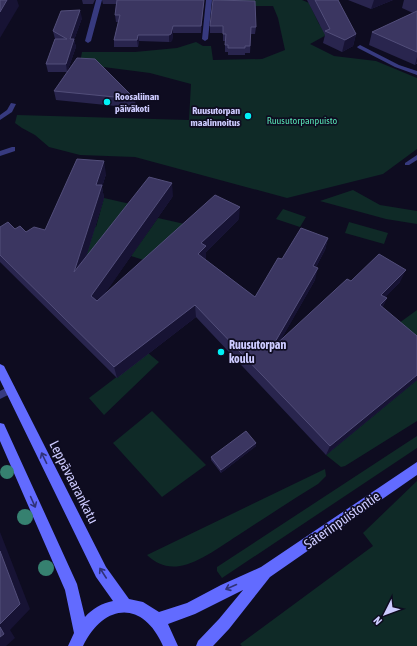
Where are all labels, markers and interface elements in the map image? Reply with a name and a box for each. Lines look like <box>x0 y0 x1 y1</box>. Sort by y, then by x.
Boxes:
place label: Roosaliinan päiväkoti <box>115 91 159 114</box>
marker: Roosaliinan päiväkoti <box>102 97 112 107</box>
place label: Ruusutorpan maalinnoitus <box>191 105 240 128</box>
marker: Ruusutorpan maalinnoitus <box>243 111 253 121</box>
park label: Ruusutorpanpuisto <box>267 115 338 126</box>
place label: Ruusutorpan koulu <box>229 338 286 366</box>
marker: Ruusutorpan koulu <box>216 347 226 357</box>
street label: Leppävaarankatu <box>46 438 102 526</box>
one-way arrow <box>40 452 47 464</box>
street label: Säterinpuistontie <box>301 488 383 552</box>
one-way arrow <box>30 495 37 507</box>
one-way arrow <box>99 568 107 579</box>
one-way arrow <box>225 584 237 592</box>
north arrow <box>365 594 405 634</box>
text: N <box>371 614 384 627</box>

